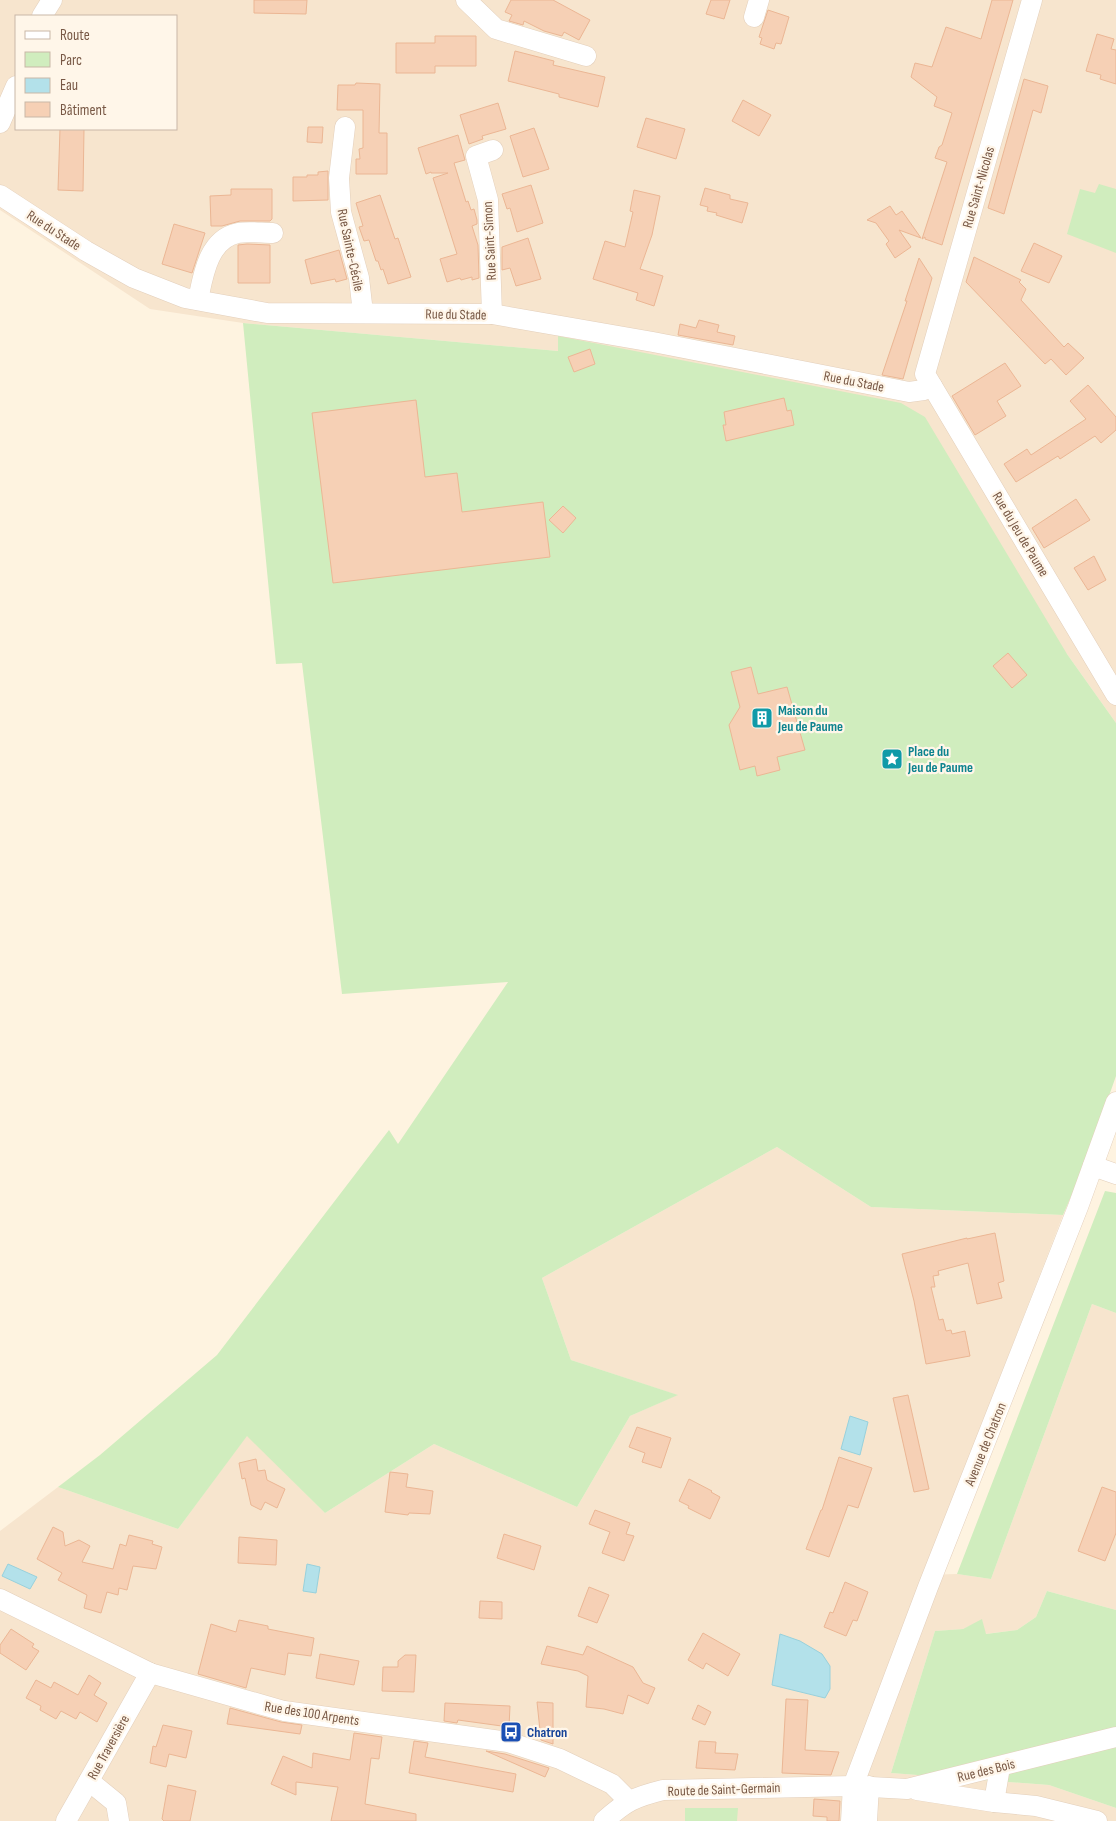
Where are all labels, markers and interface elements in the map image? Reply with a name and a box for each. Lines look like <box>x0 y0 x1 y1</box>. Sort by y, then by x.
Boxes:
legend <box>15 15 178 130</box>
text: Route <box>60 26 90 45</box>
text: Parc <box>60 51 82 70</box>
text: Eau <box>60 76 78 95</box>
text: Bâtiment <box>60 101 107 120</box>
street label: Rue Saint-Nicolas <box>959 145 998 230</box>
street label: Rue Saint-Simon <box>479 201 500 281</box>
street label: Rue du Stade <box>23 207 84 254</box>
street label: Rue Sainte-Cécile <box>333 207 368 293</box>
street label: Rue du Stade <box>425 305 487 324</box>
street label: Rue du Stade <box>822 367 886 396</box>
street label: Rue du Jeu de Paume <box>989 489 1053 580</box>
place label: Maison du Jeu de Paume <box>777 702 843 735</box>
building icon: Maison du Jeu de Paume <box>750 706 774 730</box>
place label: Place du Jeu de Paume <box>907 743 973 776</box>
place icon: Place du Jeu de Paume <box>880 747 904 771</box>
street label: Avenue de Chatron <box>961 1400 1010 1489</box>
street label: Rue des 100 Arpents <box>263 1698 360 1729</box>
street label: Rue Traversière <box>84 1712 133 1783</box>
bus stop icon: Chatron <box>499 1720 523 1744</box>
place label: Chatron <box>527 1724 567 1741</box>
street label: Rue des Bois <box>956 1755 1017 1786</box>
street label: Route de Saint-Germain <box>667 1779 781 1800</box>

